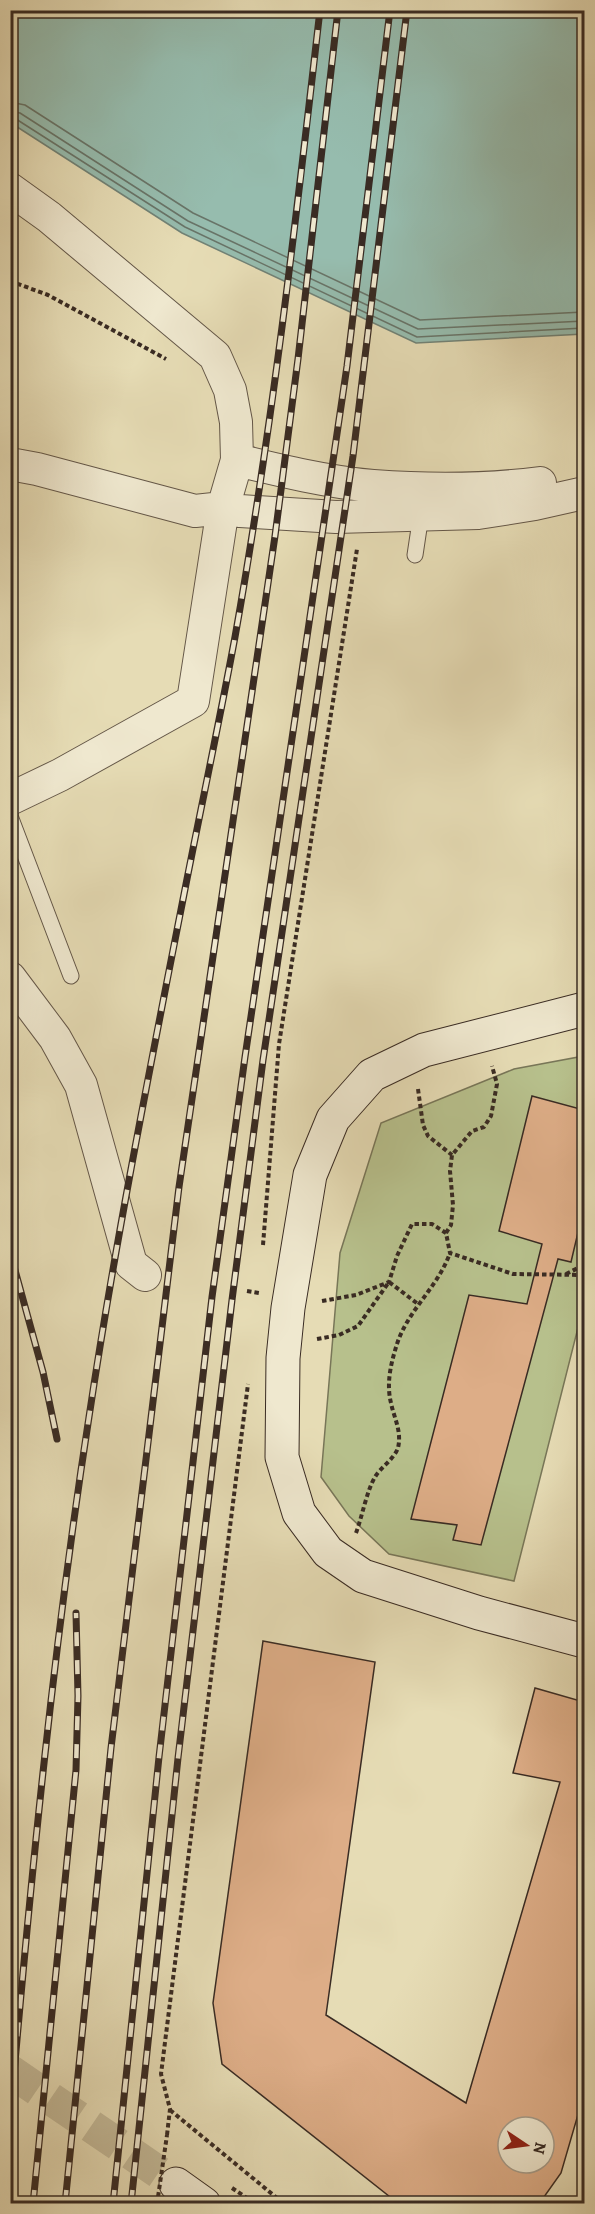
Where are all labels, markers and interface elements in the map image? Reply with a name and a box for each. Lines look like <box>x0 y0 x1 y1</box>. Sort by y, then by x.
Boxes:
north arrow <box>496 2115 556 2175</box>
text: N <box>528 2140 552 2157</box>

